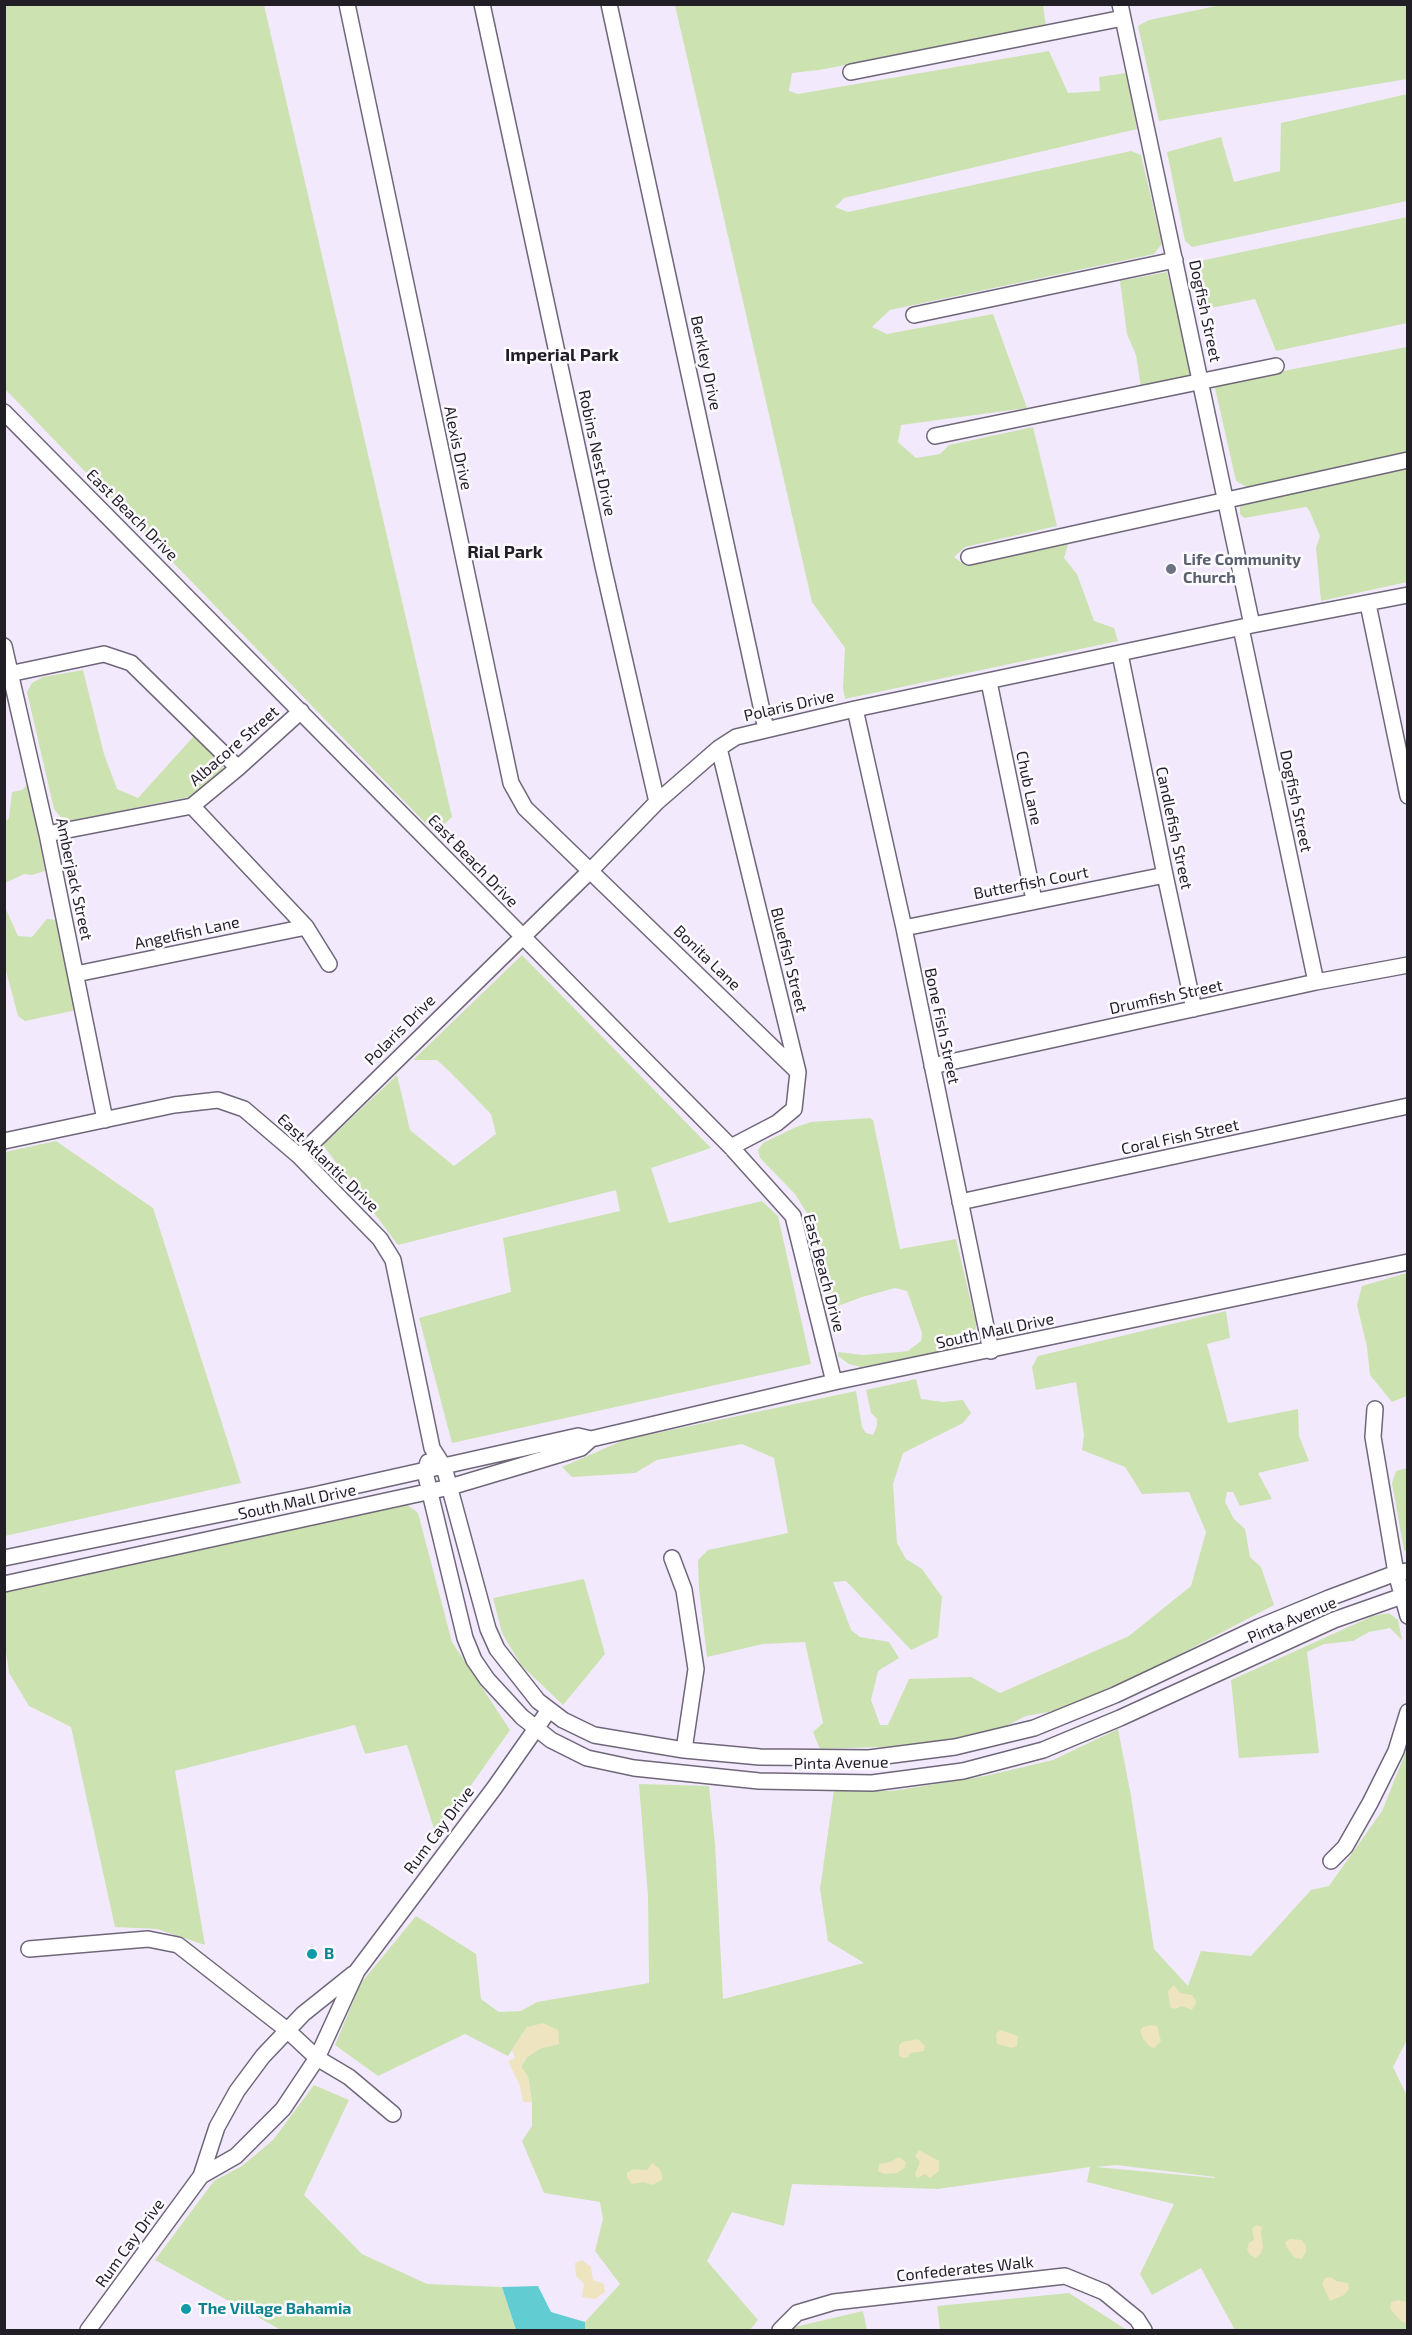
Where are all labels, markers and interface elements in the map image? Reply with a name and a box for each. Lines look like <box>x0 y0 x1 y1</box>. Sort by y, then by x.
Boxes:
street label: Dogfish Street <box>1185 258 1225 364</box>
street label: Berkley Drive <box>687 314 725 412</box>
district label: Imperial Park <box>505 344 619 366</box>
street label: Robins Nest Drive <box>574 388 620 518</box>
street label: Alexis Drive <box>440 404 476 492</box>
street label: East Beach Drive <box>82 465 182 565</box>
district label: Rial Park <box>467 541 543 563</box>
place label: Life Community Church <box>1183 550 1301 588</box>
marker: Life Community Church <box>1164 562 1178 576</box>
street label: Polaris Drive <box>742 686 836 726</box>
street label: Albacore Street <box>185 702 283 790</box>
street label: Dogfish Street <box>1276 748 1316 854</box>
street label: Chub Lane <box>1012 749 1046 827</box>
street label: Candlefish Street <box>1152 765 1196 891</box>
street label: East Beach Drive <box>424 811 522 911</box>
street label: Amberjack Street <box>52 816 96 942</box>
street label: Butterfish Court <box>972 862 1090 904</box>
street label: Bluefish Street <box>767 906 811 1014</box>
street label: Angelfish Lane <box>133 912 241 954</box>
street label: Bonita Lane <box>670 921 744 995</box>
street label: Bone Fish Street <box>920 966 964 1086</box>
street label: Drumfish Street <box>1108 976 1224 1018</box>
street label: Polaris Drive <box>361 991 439 1069</box>
street label: East Atlantic Drive <box>273 1110 383 1216</box>
street label: Coral Fish Street <box>1119 1115 1241 1159</box>
street label: East Beach Drive <box>799 1212 849 1334</box>
street label: South Mall Drive <box>934 1309 1056 1353</box>
street label: South Mall Drive <box>236 1480 358 1524</box>
street label: Pinta Avenue <box>1245 1593 1339 1647</box>
street label: Pinta Avenue <box>793 1753 889 1773</box>
street label: Rum Cay Drive <box>400 1782 478 1878</box>
place label: B <box>324 1944 334 1964</box>
marker: B <box>305 1947 319 1961</box>
street label: Rum Cay Drive <box>92 2195 168 2291</box>
street label: Confederates Walk <box>895 2252 1035 2286</box>
place label: The Village Bahamia <box>198 2299 351 2319</box>
marker: The Village Bahamia <box>179 2302 193 2316</box>

